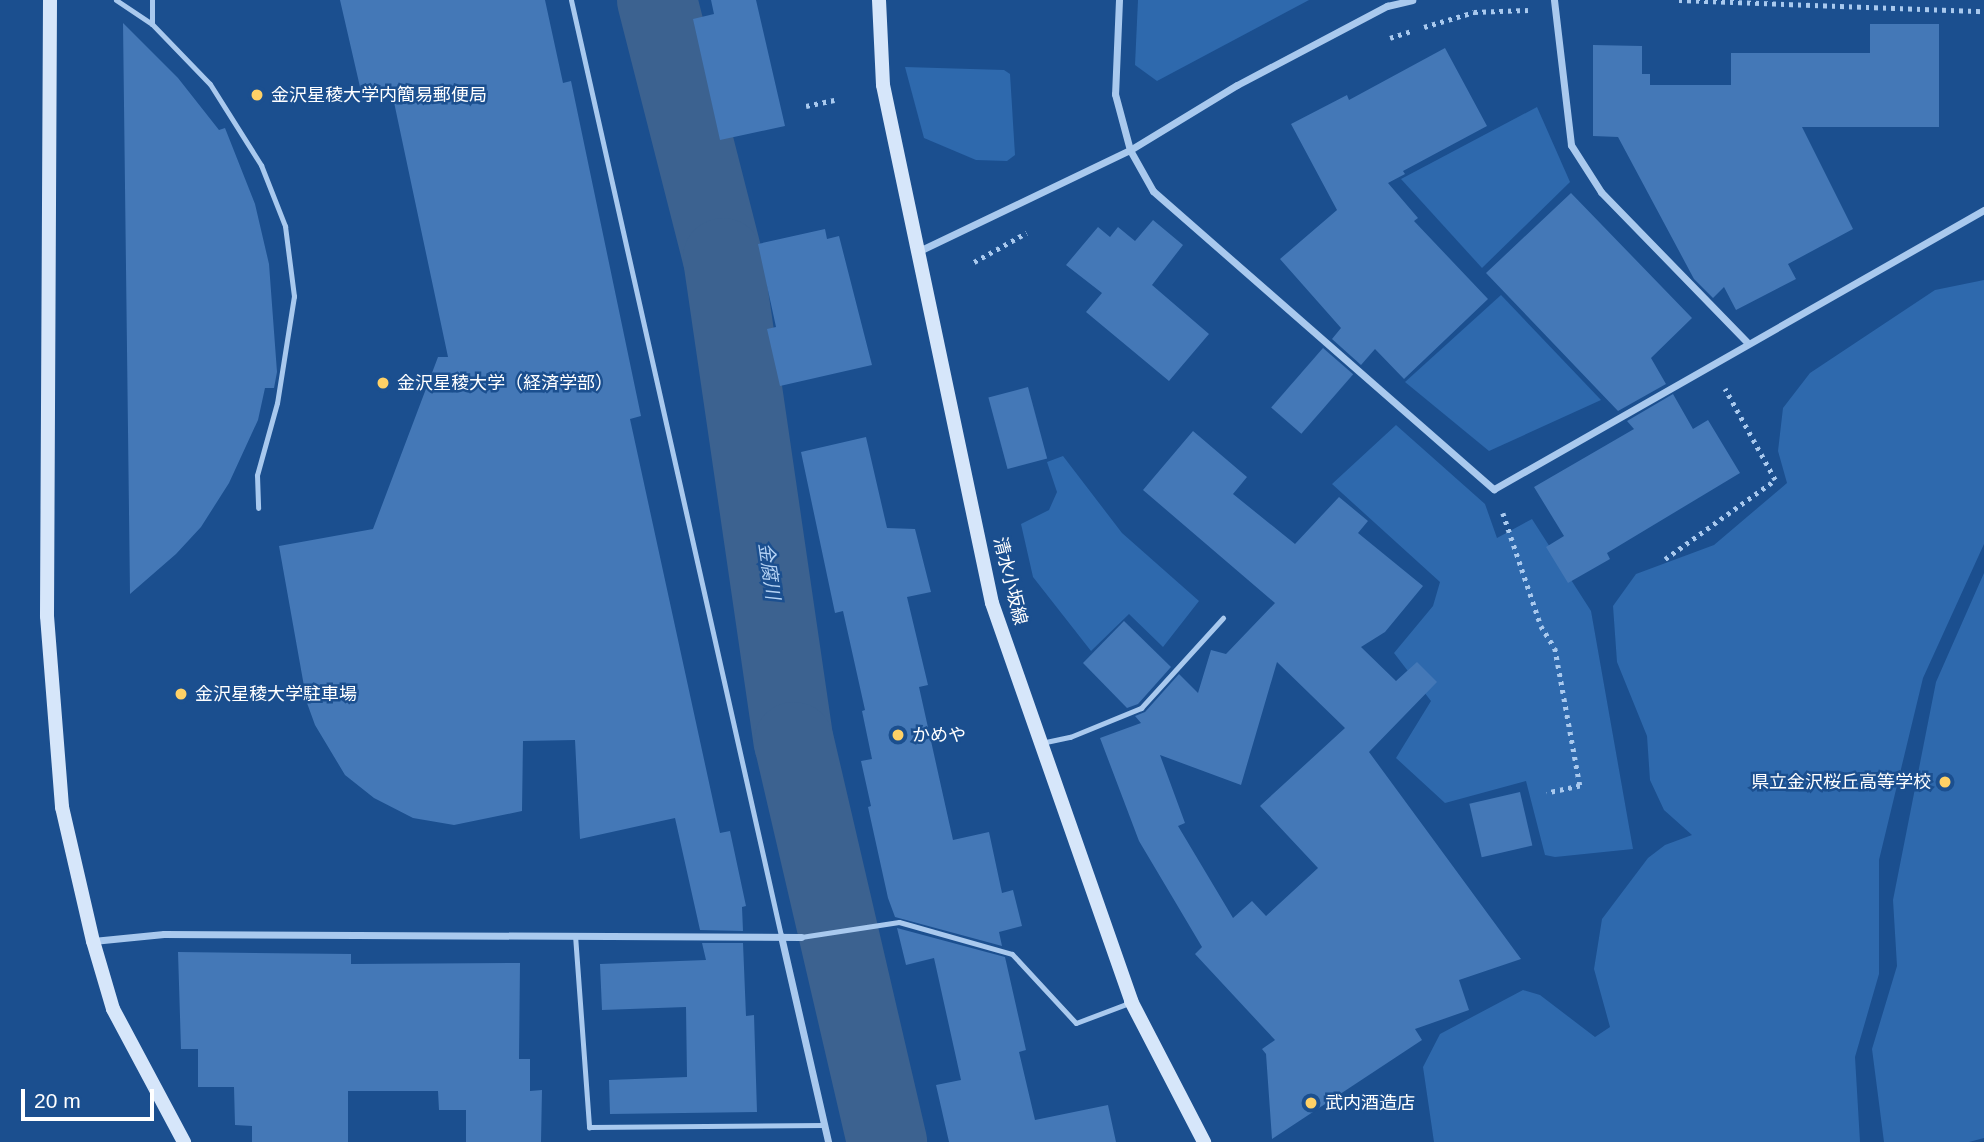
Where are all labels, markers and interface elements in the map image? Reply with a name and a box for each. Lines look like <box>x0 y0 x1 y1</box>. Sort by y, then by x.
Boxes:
place label: 金沢星稜大学内簡易郵便局 <box>271 84 487 106</box>
marker: 金沢星稜大学内簡易郵便局 <box>249 87 265 103</box>
place label: 金沢星稜大学（経済学部） <box>397 372 613 394</box>
marker: 金沢星稜大学（経済学部） <box>375 375 391 391</box>
street label: 清水小坂線 <box>989 535 1031 627</box>
water label: 金腐川 <box>754 541 784 601</box>
place label: 金沢星稜大学駐車場 <box>195 683 357 705</box>
marker: 金沢星稜大学駐車場 <box>173 686 189 702</box>
place label: かめや <box>912 724 966 746</box>
marker: かめや <box>890 727 906 743</box>
place label: 県立金沢桜丘高等学校 <box>1751 771 1931 793</box>
marker: 県立金沢桜丘高等学校 <box>1937 774 1953 790</box>
scale bar <box>24 1076 158 1120</box>
text: 20 m <box>34 1089 81 1112</box>
place label: 武内酒造店 <box>1325 1092 1415 1114</box>
marker: 武内酒造店 <box>1303 1095 1319 1111</box>

